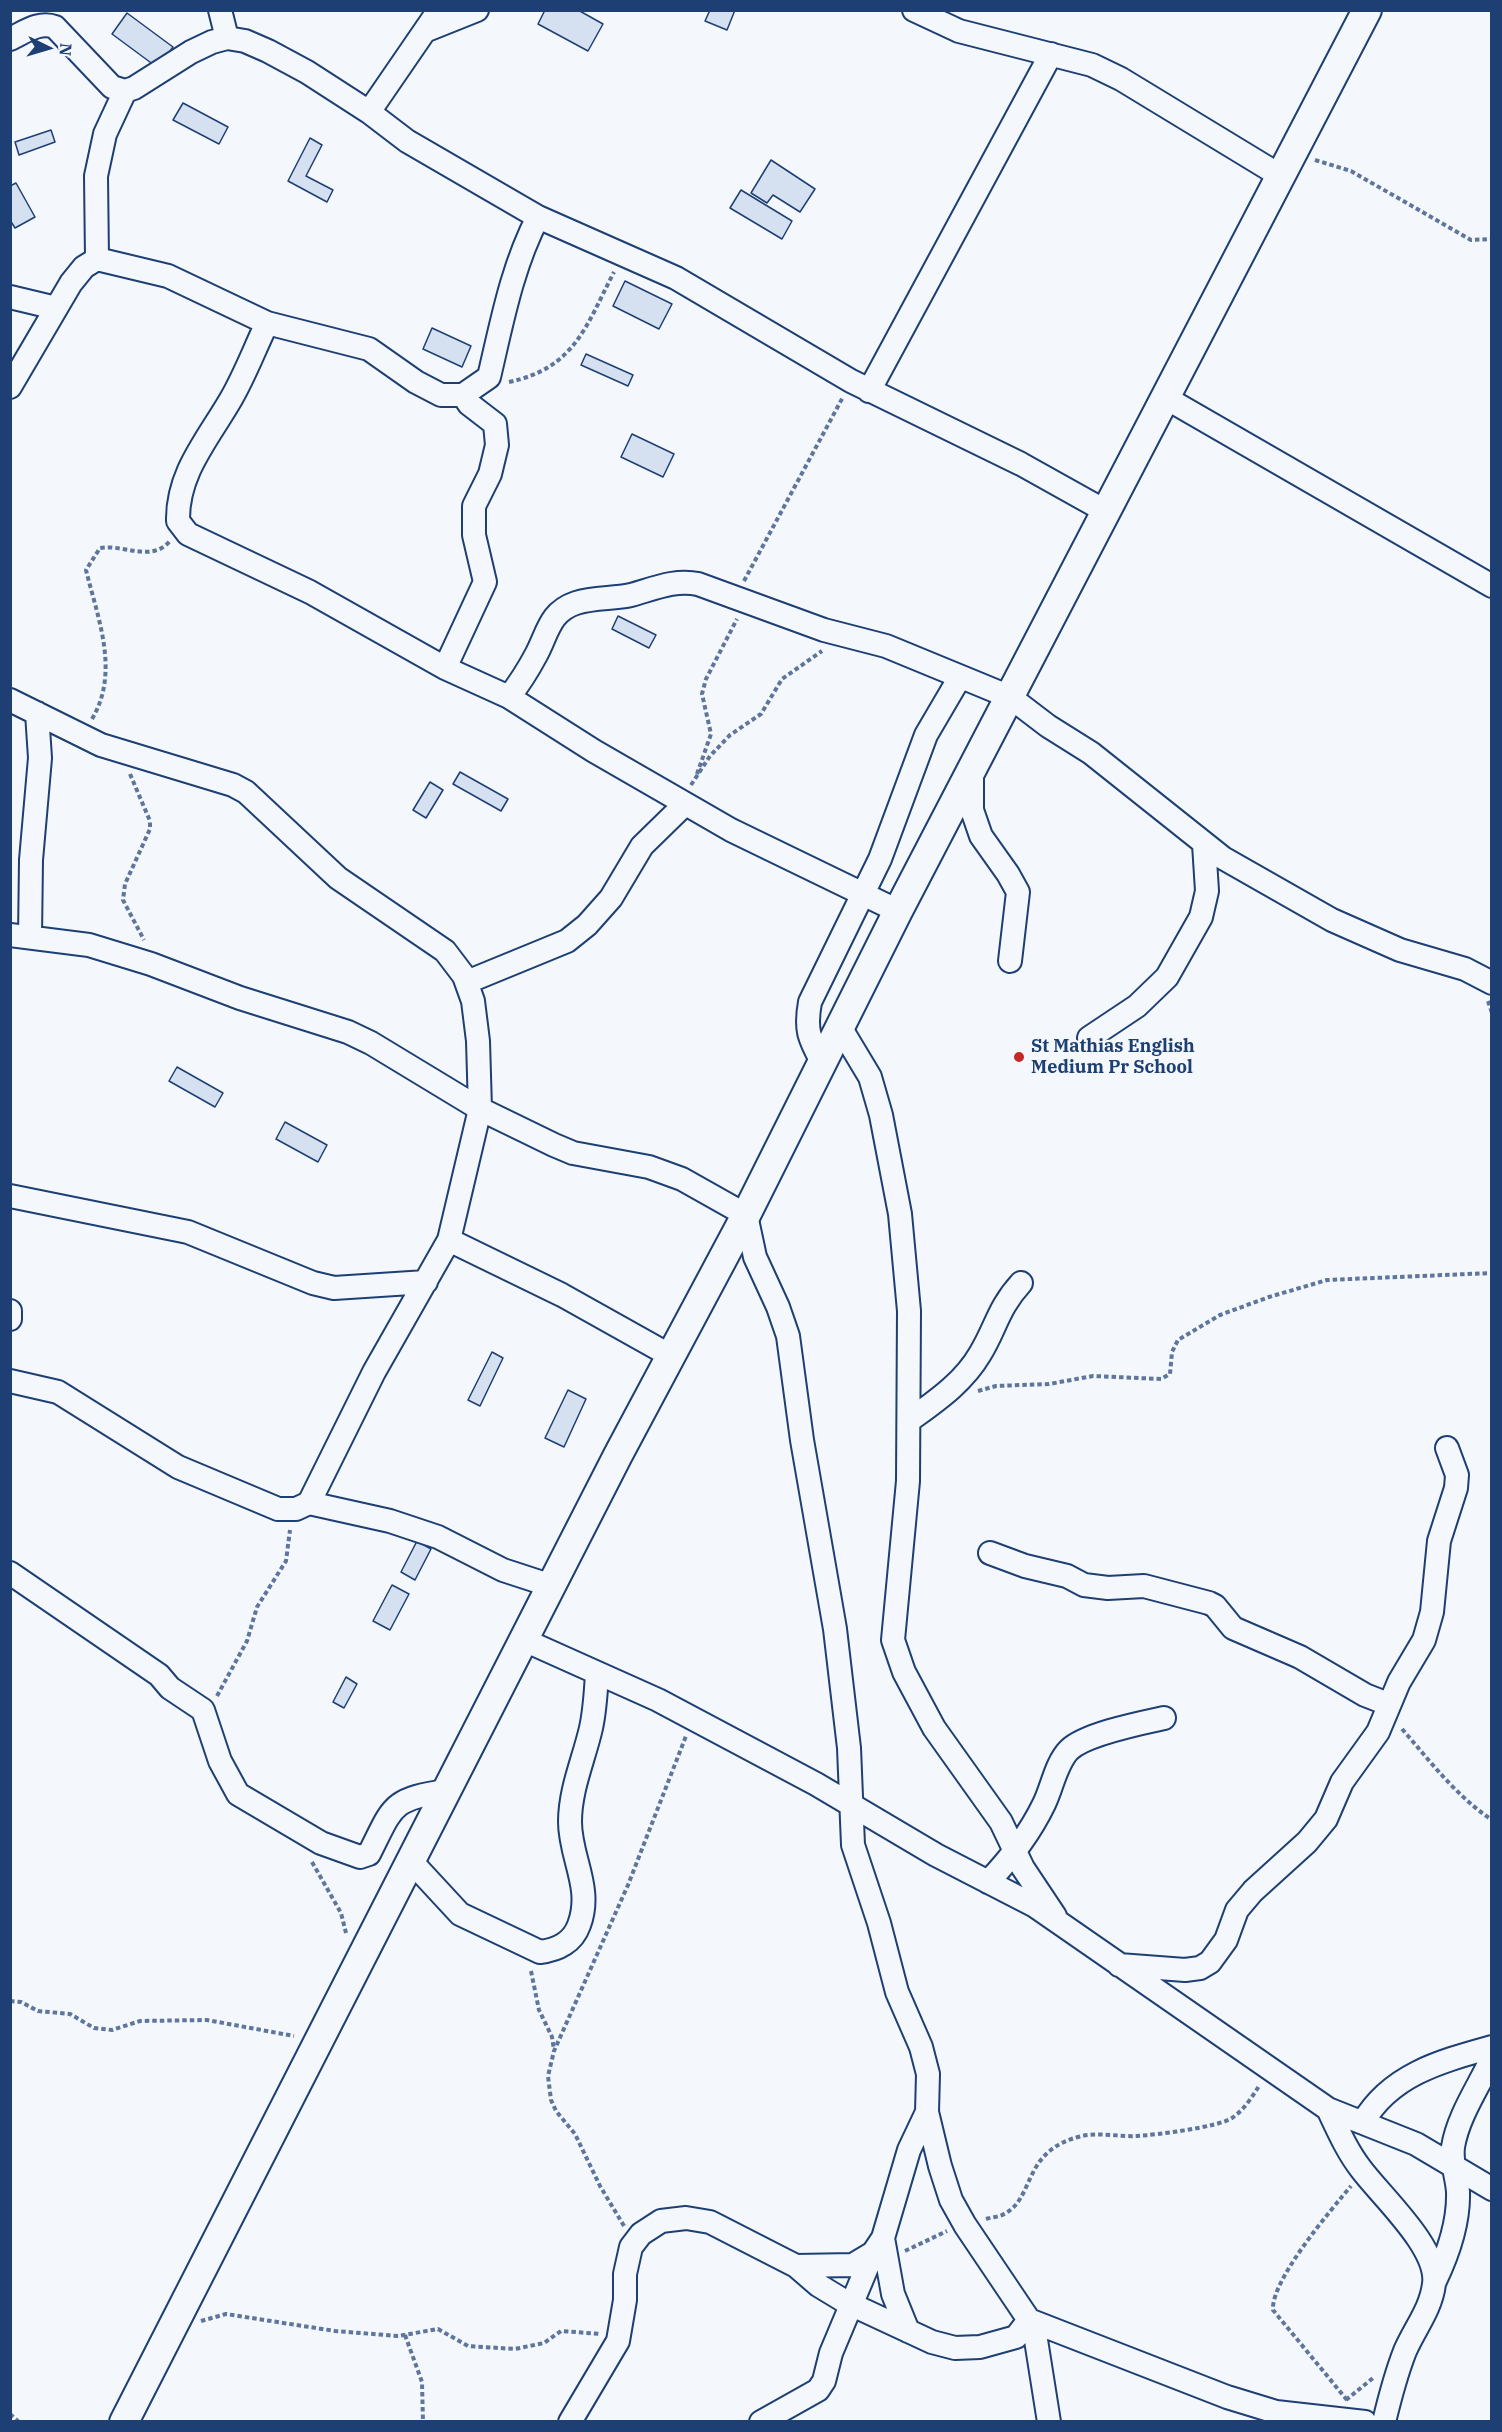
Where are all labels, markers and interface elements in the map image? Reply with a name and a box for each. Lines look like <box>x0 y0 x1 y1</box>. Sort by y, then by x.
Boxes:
north arrow <box>18 18 78 78</box>
text: N <box>55 42 76 57</box>
place label: St Mathias English Medium Pr School <box>1031 1036 1195 1078</box>
marker: St Mathias English Medium Pr School <box>1012 1050 1026 1064</box>

